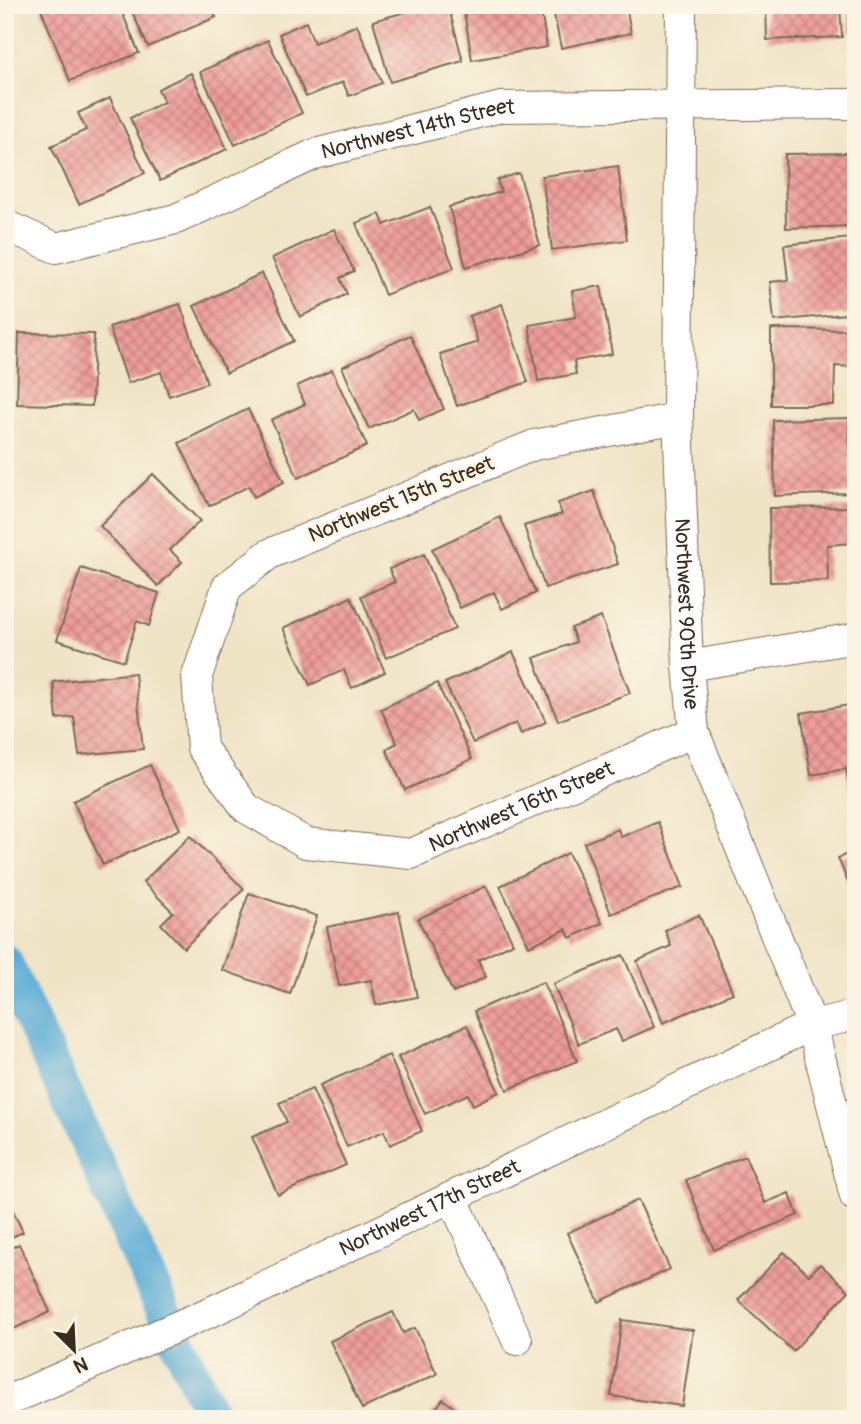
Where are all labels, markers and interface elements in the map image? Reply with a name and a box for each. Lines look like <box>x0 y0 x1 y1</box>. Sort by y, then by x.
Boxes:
street label: Northwest 14th Street <box>318 93 515 166</box>
street label: Northwest 15th Street <box>305 450 498 549</box>
street label: Northwest 90th Drive <box>668 518 705 711</box>
street label: Northwest 16th Street <box>425 755 618 859</box>
street label: Northwest 17th Street <box>335 1153 525 1263</box>
north arrow <box>38 1316 108 1386</box>
text: N <box>70 1351 91 1378</box>

